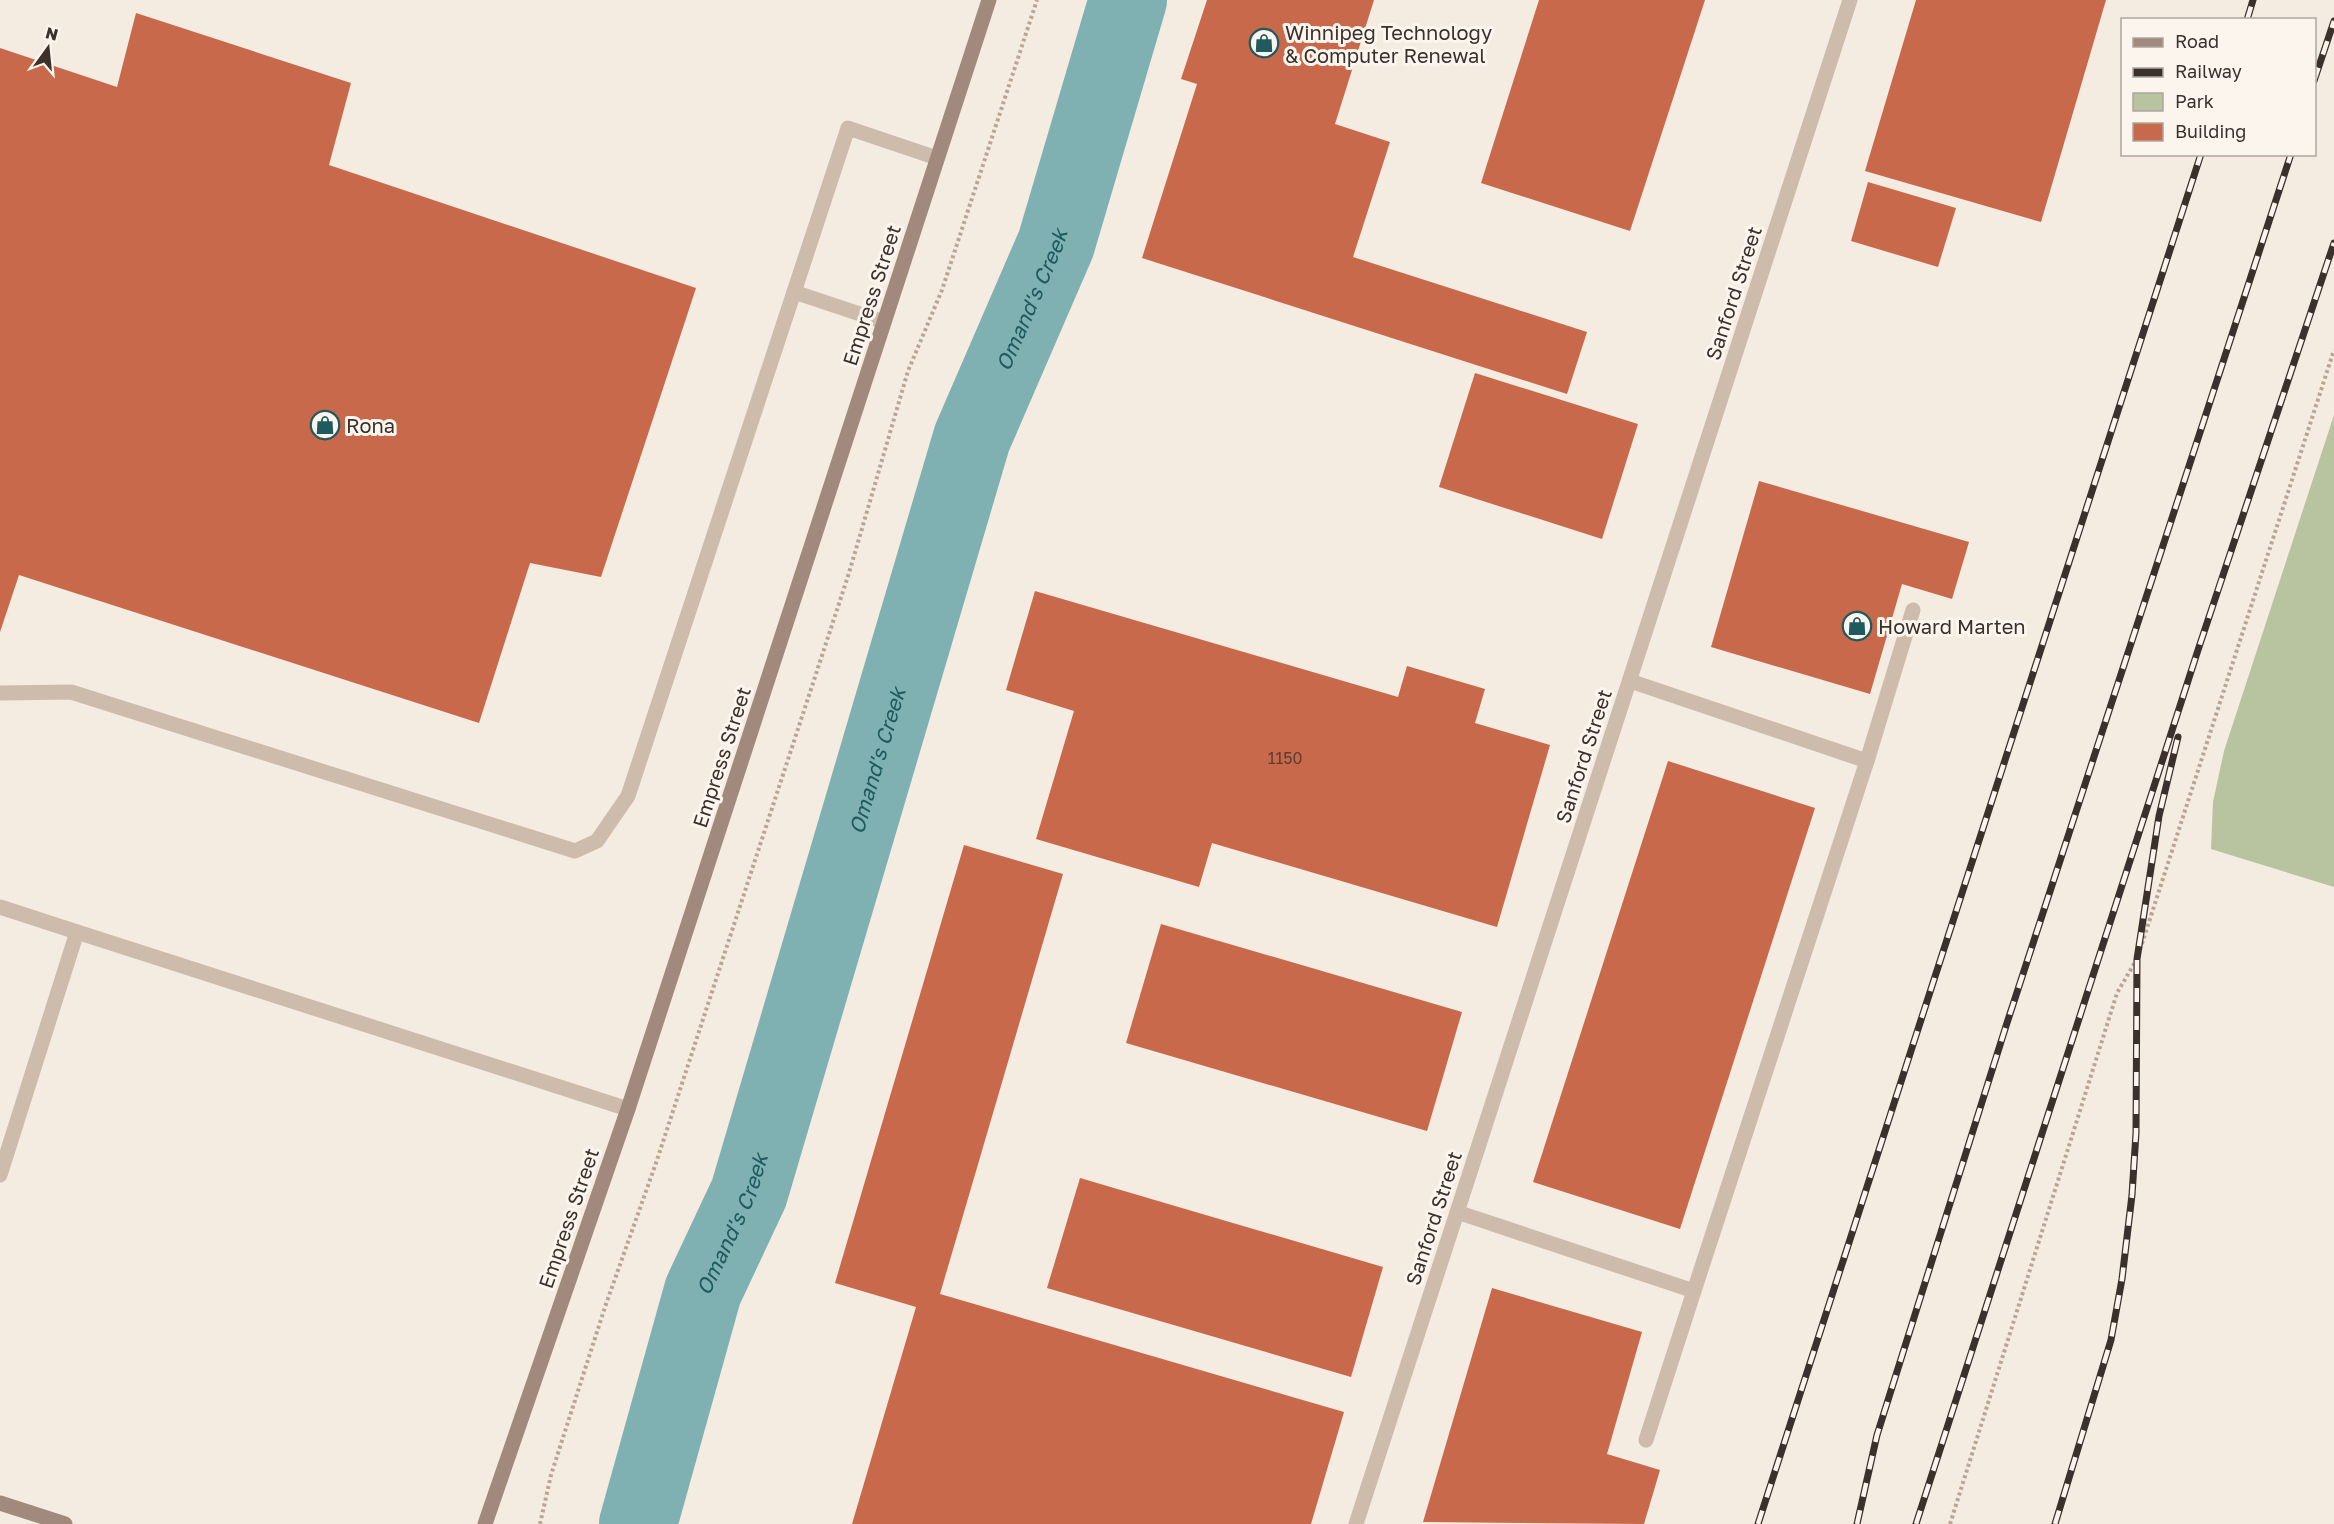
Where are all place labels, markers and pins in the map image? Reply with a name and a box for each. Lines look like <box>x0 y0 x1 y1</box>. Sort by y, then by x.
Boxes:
place label: Winnipeg Technology & Computer Renewal <box>1285 20 1492 67</box>
shop icon: Winnipeg Technology & Computer Renewal <box>1248 27 1280 59</box>
shop icon: Rona <box>309 409 341 441</box>
place label: Rona <box>346 413 395 437</box>
shop icon: Howard Marten <box>1841 610 1873 642</box>
place label: Howard Marten <box>1878 614 2026 638</box>

